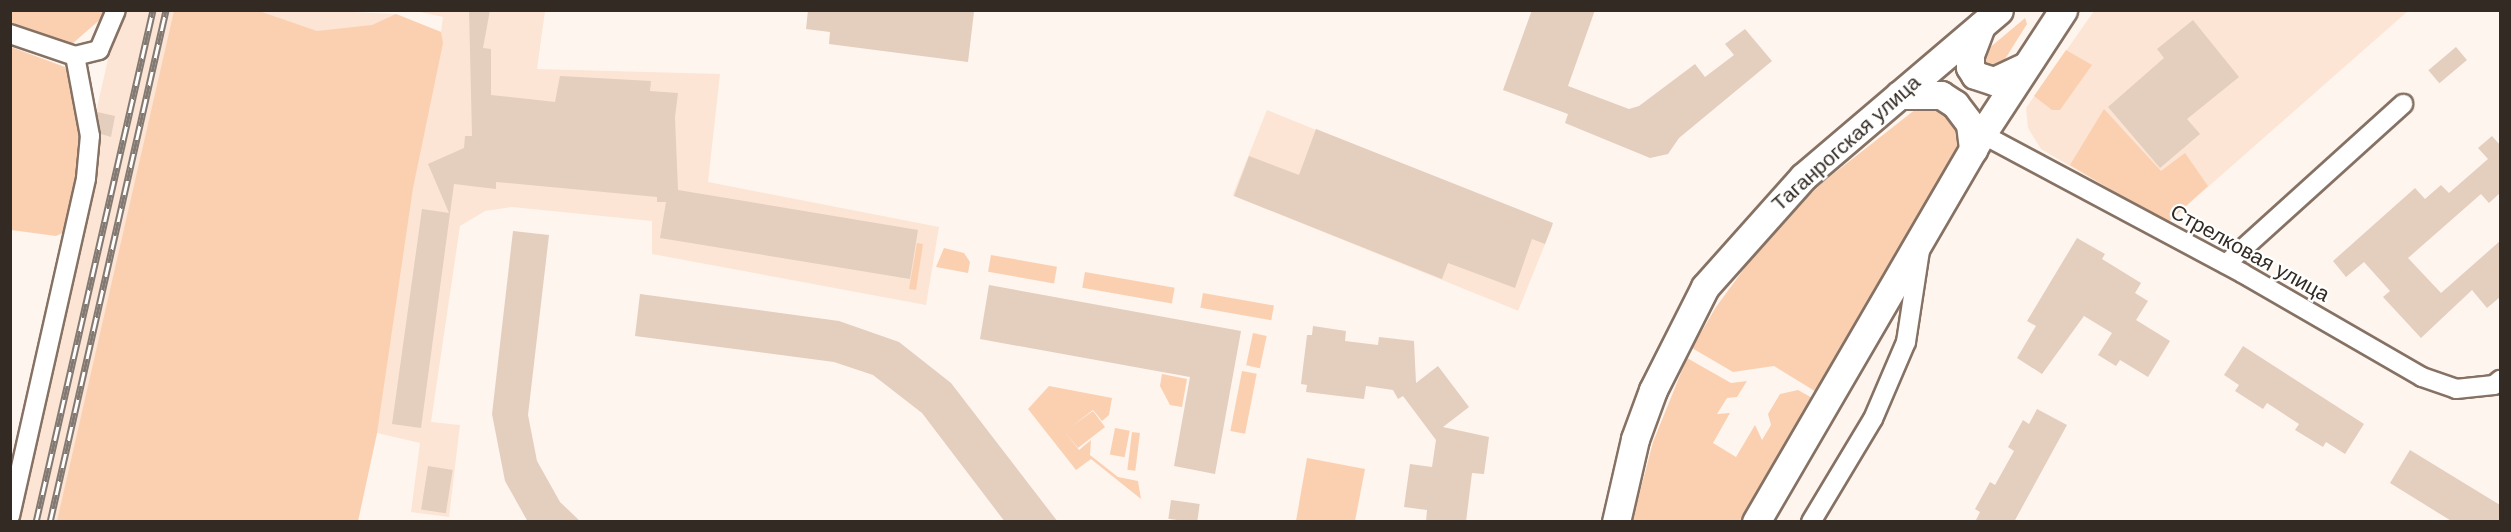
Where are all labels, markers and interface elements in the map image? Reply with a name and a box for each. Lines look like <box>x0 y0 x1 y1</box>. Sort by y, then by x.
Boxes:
street label: Таганрогская улица <box>1767 70 1925 216</box>
street label: Стрелковая улица <box>2166 199 2334 307</box>

